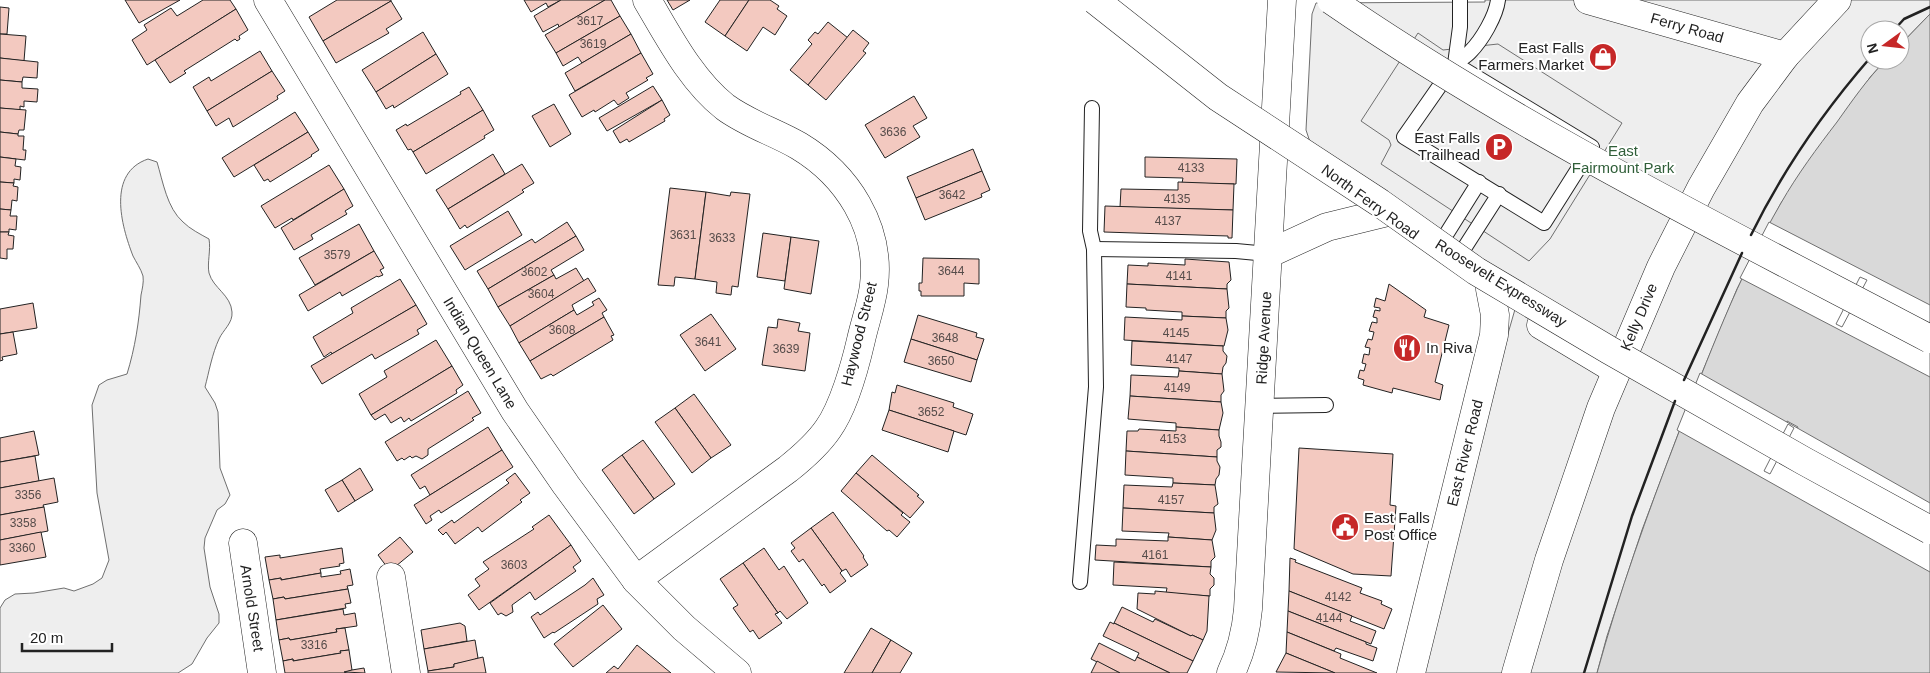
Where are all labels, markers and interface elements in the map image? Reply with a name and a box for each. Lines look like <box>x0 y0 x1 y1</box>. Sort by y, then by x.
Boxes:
street label: Ferry Road <box>1649 9 1726 46</box>
house number: 3617 <box>577 14 604 28</box>
north arrow <box>1860 20 1910 70</box>
house number: 3619 <box>580 37 607 51</box>
place label: East Falls Farmers Market <box>1478 39 1585 73</box>
text: N <box>1863 41 1881 55</box>
shop icon: East Falls Farmers Market <box>1588 42 1618 72</box>
house number: 3636 <box>880 125 907 139</box>
place label: East Falls Trailhead <box>1414 129 1480 163</box>
parking icon: East Falls Trailhead <box>1484 132 1514 162</box>
park label: East Fairmount Park <box>1572 142 1675 176</box>
house number: 4133 <box>1178 161 1205 175</box>
street label: North Ferry Road <box>1318 161 1422 243</box>
house number: 3642 <box>939 188 966 202</box>
house number: 4135 <box>1164 192 1191 206</box>
house number: 4137 <box>1155 214 1182 228</box>
house number: 3631 <box>670 228 697 242</box>
house number: 3633 <box>709 231 736 245</box>
street label: Roosevelt Expressway <box>1432 235 1571 330</box>
house number: 3579 <box>324 248 351 262</box>
house number: 3644 <box>938 264 965 278</box>
house number: 3602 <box>521 265 548 279</box>
house number: 4141 <box>1166 269 1193 283</box>
street label: Haywood Street <box>837 279 880 388</box>
street label: Kelly Drive <box>1617 280 1660 353</box>
house number: 3604 <box>528 287 555 301</box>
street label: Ridge Avenue <box>1253 291 1274 385</box>
street label: Indian Queen Lane <box>440 294 521 412</box>
house number: 3608 <box>549 323 576 337</box>
house number: 4145 <box>1163 326 1190 340</box>
house number: 3648 <box>932 331 959 345</box>
restaurant icon: In Riva <box>1392 333 1422 363</box>
house number: 3641 <box>695 335 722 349</box>
place label: In Riva <box>1426 339 1473 356</box>
house number: 3639 <box>773 342 800 356</box>
house number: 4147 <box>1166 352 1193 366</box>
house number: 3650 <box>928 354 955 368</box>
house number: 4149 <box>1164 381 1191 395</box>
street label: East River Road <box>1443 398 1486 508</box>
house number: 3652 <box>918 405 945 419</box>
house number: 4153 <box>1160 432 1187 446</box>
house number: 3356 <box>15 488 42 502</box>
house number: 4157 <box>1158 493 1185 507</box>
place label: East Falls Post Office <box>1364 509 1437 543</box>
public building icon: East Falls Post Office <box>1330 512 1360 542</box>
house number: 3358 <box>10 516 37 530</box>
house number: 3360 <box>9 541 36 555</box>
house number: 4161 <box>1142 548 1169 562</box>
house number: 3603 <box>501 558 528 572</box>
street label: Arnold Street <box>237 563 268 653</box>
house number: 4142 <box>1325 590 1352 604</box>
house number: 4144 <box>1316 611 1343 625</box>
scale bar <box>22 620 112 652</box>
text: 20 m <box>30 629 63 646</box>
house number: 3316 <box>301 638 328 652</box>

